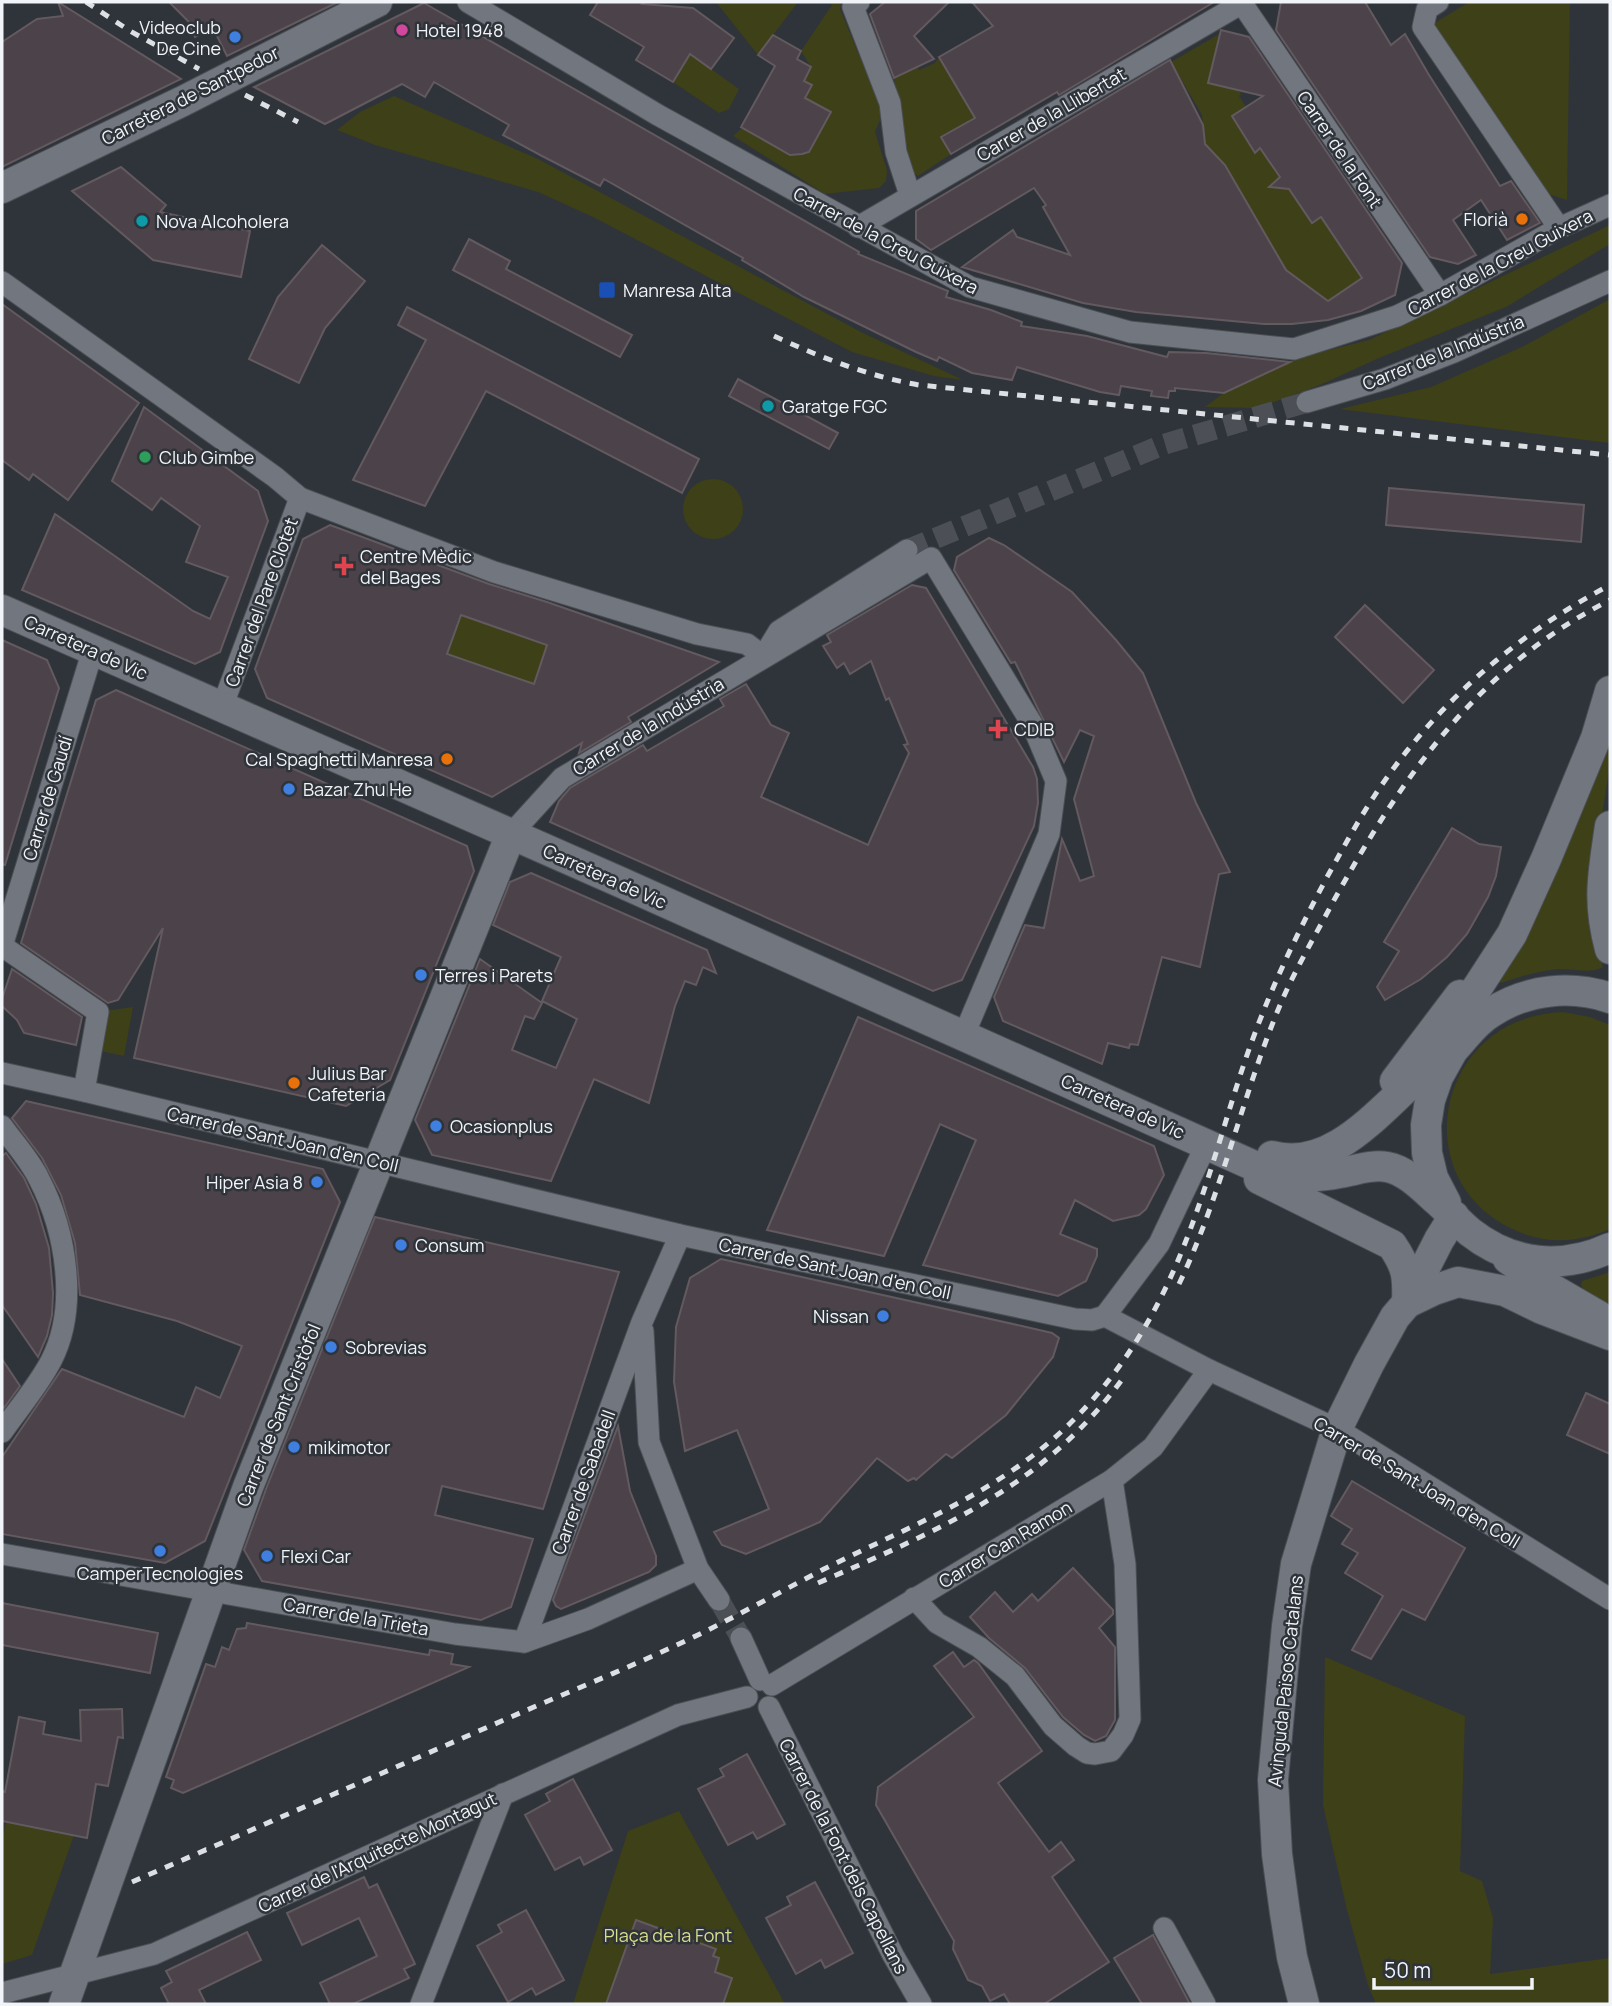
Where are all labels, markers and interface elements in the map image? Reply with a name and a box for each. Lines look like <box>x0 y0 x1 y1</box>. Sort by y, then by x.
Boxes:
place label: Videoclub De Cine <box>139 15 221 60</box>
place label: Hotel 1948 <box>416 18 503 42</box>
marker: Hotel 1948 <box>394 22 410 38</box>
marker: Videoclub De Cine <box>227 29 243 45</box>
street label: Carretera de Santpedor <box>97 40 283 150</box>
street label: Carrer de la Llibertat <box>972 61 1130 167</box>
street label: Carrer de la Font <box>1292 86 1388 212</box>
street label: Carrer de la Creu Guixera <box>789 181 983 299</box>
street label: Carrer de la Creu Guixera <box>1403 203 1597 321</box>
place label: Florià <box>1463 207 1508 231</box>
place label: Nova Alcoholera <box>156 209 289 233</box>
marker: Florià <box>1514 211 1530 227</box>
marker: Nova Alcoholera <box>134 213 150 229</box>
place label: Manresa Alta <box>623 278 732 302</box>
marker: Manresa Alta <box>597 280 617 300</box>
street label: Carrer de la Indústria <box>1359 309 1527 395</box>
place label: Garatge FGC <box>782 394 888 418</box>
marker: Garatge FGC <box>760 398 776 414</box>
place label: Club Gimbe <box>159 445 254 469</box>
marker: Club Gimbe <box>137 449 153 465</box>
street label: Carrer del Pare Clotet <box>219 514 303 690</box>
place label: Centre Mèdic del Bages <box>360 544 472 589</box>
marker: Centre Mèdic del Bages <box>334 556 354 576</box>
street label: Carretera de Vic <box>20 609 152 685</box>
street label: Carrer de la Indústria <box>568 671 728 781</box>
place label: CDIB <box>1014 717 1054 741</box>
marker: CDIB <box>988 719 1008 739</box>
street label: Carrer de Gaudí <box>17 733 77 863</box>
place label: Cal Spaghetti Manresa <box>245 747 433 771</box>
marker: Cal Spaghetti Manresa <box>439 751 455 767</box>
place label: Bazar Zhu He <box>303 777 412 801</box>
marker: Bazar Zhu He <box>281 781 297 797</box>
street label: Carretera de Vic <box>539 838 671 914</box>
place label: Terres i Parets <box>435 963 553 987</box>
marker: Terres i Parets <box>413 967 429 983</box>
place label: Julius Bar Cafeteria <box>308 1061 387 1106</box>
street label: Carretera de Vic <box>1057 1068 1189 1144</box>
marker: Julius Bar Cafeteria <box>286 1075 302 1091</box>
street label: Carrer de Sant Joan d'en Coll <box>165 1101 401 1177</box>
place label: Ocasionplus <box>450 1114 553 1138</box>
marker: Ocasionplus <box>428 1118 444 1134</box>
place label: Hiper Asia 8 <box>206 1170 303 1194</box>
marker: Hiper Asia 8 <box>309 1174 325 1190</box>
street label: Carrer de Sant Joan d'en Coll <box>717 1232 953 1304</box>
place label: Consum <box>415 1233 485 1257</box>
marker: Consum <box>393 1237 409 1253</box>
place label: Nissan <box>813 1304 869 1328</box>
marker: Nissan <box>875 1308 891 1324</box>
street label: Carrer de Sant Cristòfol <box>230 1320 326 1510</box>
place label: Sobrevias <box>345 1335 427 1359</box>
marker: Sobrevias <box>323 1339 339 1355</box>
street label: Carrer de Sabadell <box>546 1406 620 1558</box>
street label: Carrer de Sant Joan d'en Coll <box>1309 1411 1525 1553</box>
place label: mikimotor <box>308 1435 391 1459</box>
marker: mikimotor <box>286 1439 302 1455</box>
street label: Carrer Can Ramon <box>934 1495 1076 1593</box>
marker: CamperTecnologies <box>152 1543 168 1559</box>
place label: Flexi Car <box>281 1544 352 1568</box>
marker: Flexi Car <box>259 1548 275 1564</box>
place label: CamperTecnologies <box>77 1561 243 1585</box>
street label: Avinguda Països Catalans <box>1262 1574 1308 1788</box>
street label: Carrer de la Trieta <box>281 1591 431 1641</box>
street label: Carrer de la Font dels Capellans <box>774 1734 914 1978</box>
street label: Carrer de l'Arquitecte Montagut <box>254 1786 500 1918</box>
park label: Plaça de la Font <box>604 1923 732 1947</box>
scale bar <box>1374 1946 1532 1990</box>
text: 50 m <box>1384 1956 1431 1984</box>

